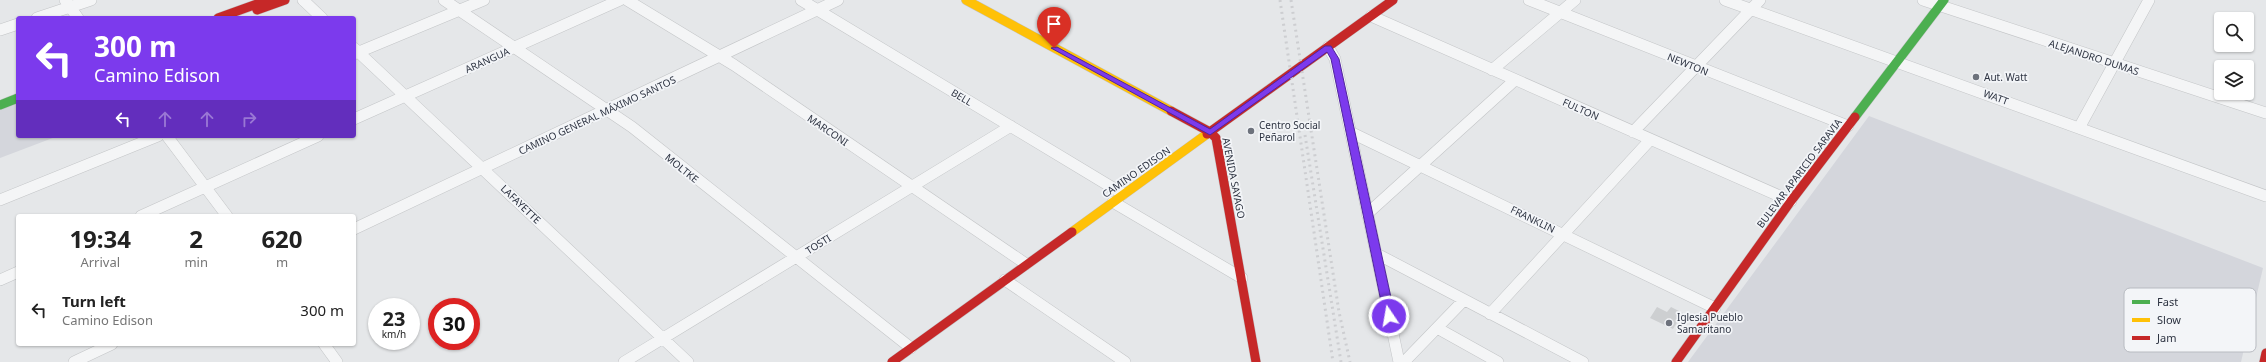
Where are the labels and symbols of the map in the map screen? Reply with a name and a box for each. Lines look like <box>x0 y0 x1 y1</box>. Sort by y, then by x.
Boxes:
pin <box>1037 7.0 1071 48</box>
street label: ALEJANDRO DUMAS <box>2047 36 2141 78</box>
street label: ARANGUA <box>462 44 512 76</box>
street label: NEWTON <box>1665 49 1711 79</box>
place label: Aut. Watt <box>1984 70 2028 84</box>
street label: CAMINO GENERAL MÁXIMO SANTOS <box>516 72 678 158</box>
marker: Aut. Watt <box>1971 72 1981 82</box>
street label: BELL <box>949 85 975 109</box>
street label: WATT <box>1981 86 2011 108</box>
street label: FULTON <box>1561 95 1601 123</box>
street label: MARCONI <box>805 111 851 149</box>
street label: BULEVAR APARICIO SARAVIA <box>1753 115 1845 230</box>
place label: Centro Social Peñarol <box>1259 118 1320 144</box>
marker: Centro Social Peñarol <box>1246 126 1256 136</box>
street label: AVENIDA SAYAGO <box>1219 136 1249 220</box>
street label: CAMINO EDISON <box>1099 143 1173 201</box>
street label: MOLTKE <box>662 150 702 186</box>
street label: LAFAYETTE <box>498 181 544 227</box>
street label: FRANKLIN <box>1508 202 1558 236</box>
street label: TOSTI <box>803 231 833 257</box>
legend <box>2124 288 2256 352</box>
text: Fast <box>2157 294 2178 309</box>
position arrow <box>1368 295 1410 337</box>
speed limit sign: 30 <box>428 298 480 350</box>
place label: Iglesia Pueblo Samaritano <box>1677 310 1743 336</box>
text: Slow <box>2157 312 2181 327</box>
marker: Iglesia Pueblo Samaritano <box>1664 318 1674 328</box>
text: Jam <box>2156 330 2176 345</box>

